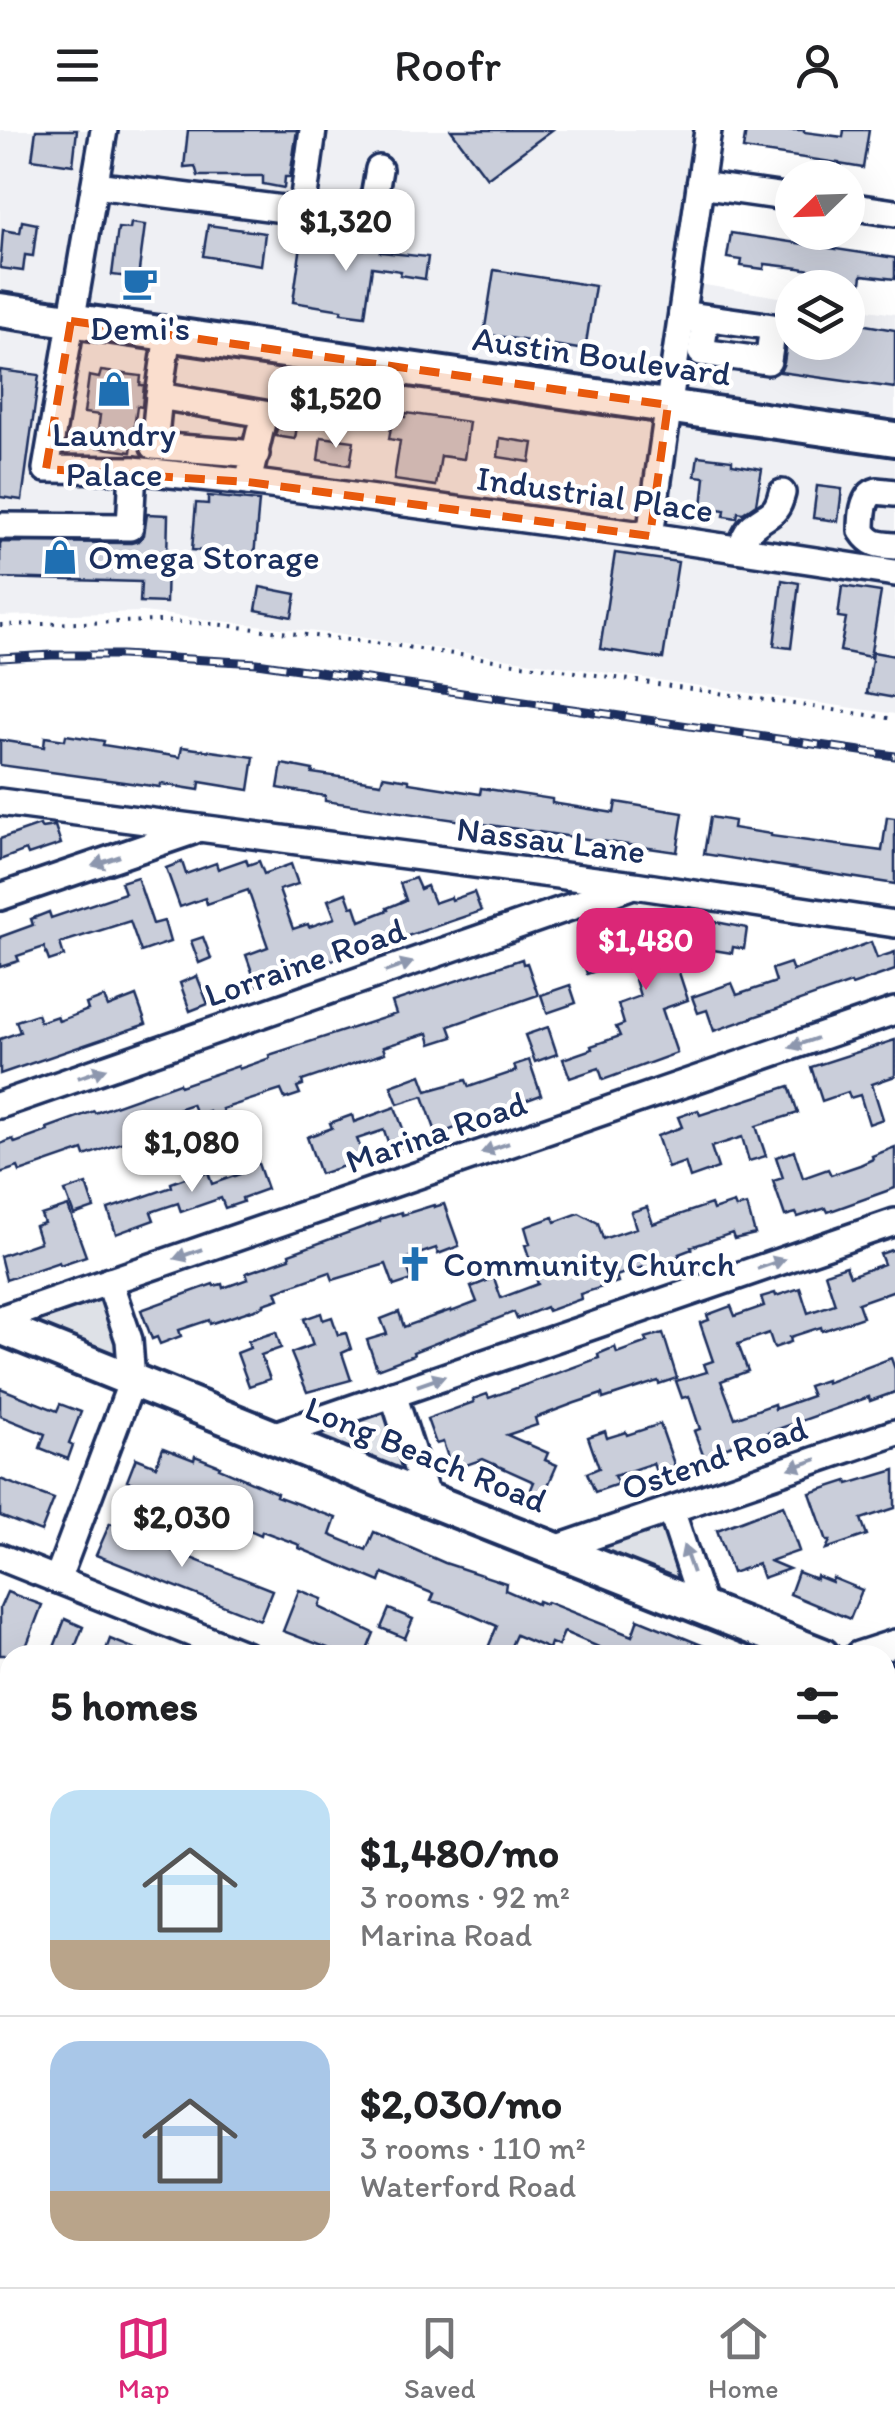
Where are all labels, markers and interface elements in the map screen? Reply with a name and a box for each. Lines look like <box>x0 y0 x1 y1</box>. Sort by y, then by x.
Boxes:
icon: menu <box>50 38 105 93</box>
text: Roofr <box>394 38 501 92</box>
icon: person <box>790 38 845 93</box>
north arrow <box>775 160 865 250</box>
map controls <box>775 160 865 360</box>
pin: $1,320 <box>265 189 427 274</box>
text: $1,320 <box>300 202 392 240</box>
cafe icon: Demi's <box>121 264 159 302</box>
button: layers <box>775 270 865 360</box>
place label: Demi's <box>90 307 190 349</box>
street label: Austin Boulevard <box>470 317 734 395</box>
pin: $1,520 <box>255 366 417 451</box>
shop icon: Laundry Palace <box>95 370 133 408</box>
text: $1,520 <box>290 379 382 417</box>
place label: Laundry Palace <box>52 413 176 495</box>
street label: Industrial Place <box>474 457 716 531</box>
place label: Omega Storage <box>88 536 320 578</box>
shop icon: Omega Storage <box>41 538 79 576</box>
street label: Nassau Lane <box>454 808 648 872</box>
one-way arrow <box>90 854 120 869</box>
street label: Lorraine Road <box>199 908 411 1016</box>
pin: $1,480 <box>565 908 727 993</box>
text: $1,480 <box>598 921 694 959</box>
one-way arrow <box>385 958 415 973</box>
one-way arrow <box>787 1036 817 1051</box>
one-way arrow <box>78 1065 108 1080</box>
street label: Marina Road <box>340 1081 532 1183</box>
pin: $1,080 <box>111 1110 273 1195</box>
text: $1,080 <box>144 1123 240 1161</box>
one-way arrow <box>480 1142 510 1157</box>
place label: Community Church <box>443 1243 736 1285</box>
church icon: Community Church <box>396 1245 434 1283</box>
one-way arrow <box>173 1247 203 1262</box>
one-way arrow <box>757 1256 787 1271</box>
one-way arrow <box>416 1373 446 1388</box>
street label: Long Beach Road <box>299 1386 553 1522</box>
street label: Ostend Road <box>616 1407 813 1509</box>
one-way arrow <box>787 1458 817 1473</box>
pin: $2,030 <box>101 1485 263 1570</box>
text: $2,030 <box>133 1498 231 1536</box>
one-way arrow <box>679 1544 694 1574</box>
icon: filters <box>790 1678 845 1733</box>
text: 5 homes <box>50 1680 198 1731</box>
text: $1,480/mo <box>360 1827 559 1878</box>
icon: home <box>130 1830 250 1950</box>
text: 3 rooms · 92 m² <box>360 1878 570 1916</box>
text: Marina Road <box>360 1916 532 1954</box>
text: $2,030/mo <box>360 2078 562 2129</box>
icon: home <box>130 2081 250 2201</box>
text: 3 rooms · 110 m² <box>360 2129 586 2167</box>
text: Waterford Road <box>360 2167 576 2205</box>
tab: Map <box>116 2311 171 2405</box>
tab: Saved <box>404 2311 475 2405</box>
tab: Home <box>708 2311 779 2405</box>

